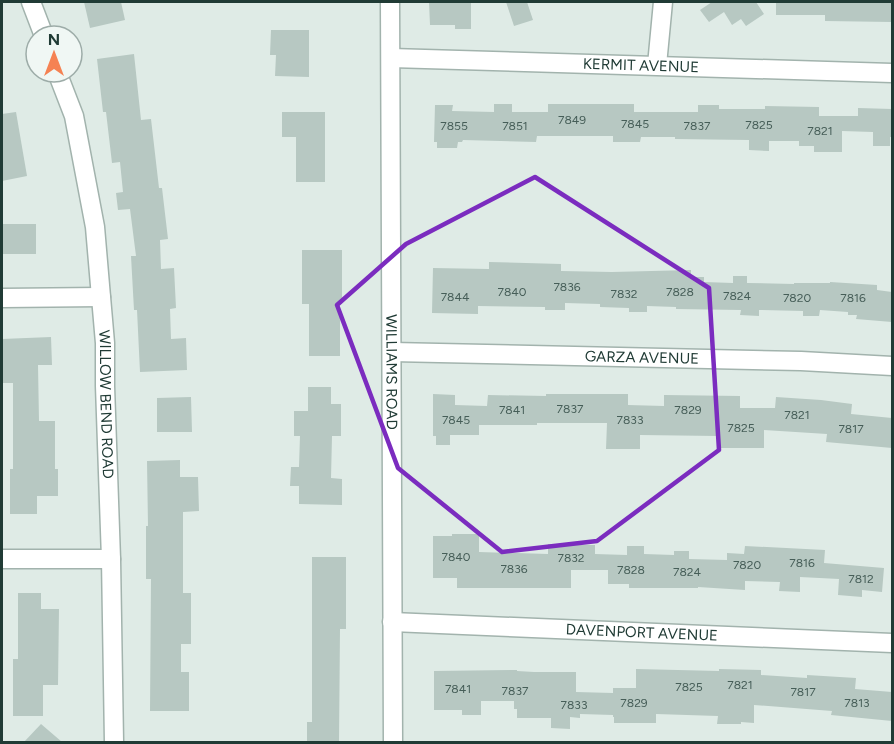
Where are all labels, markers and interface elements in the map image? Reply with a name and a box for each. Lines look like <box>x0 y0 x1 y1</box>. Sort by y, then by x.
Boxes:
north arrow <box>24 24 84 84</box>
text: N <box>48 30 60 49</box>
street label: KERMIT AVENUE <box>583 55 699 76</box>
house number: 7849 <box>558 113 586 127</box>
house number: 7845 <box>621 117 649 131</box>
house number: 7825 <box>745 118 773 132</box>
house number: 7855 <box>440 119 468 133</box>
house number: 7851 <box>502 119 528 133</box>
house number: 7837 <box>684 119 711 133</box>
house number: 7821 <box>807 124 833 138</box>
house number: 7836 <box>553 280 581 294</box>
house number: 7840 <box>498 285 527 299</box>
house number: 7828 <box>666 285 694 299</box>
house number: 7832 <box>610 287 638 301</box>
house number: 7824 <box>723 289 752 303</box>
house number: 7844 <box>441 290 470 304</box>
house number: 7820 <box>783 291 811 305</box>
house number: 7816 <box>840 291 866 305</box>
street label: WILLIAMS ROAD <box>382 314 401 430</box>
street label: WILLOW BEND ROAD <box>95 329 117 479</box>
street label: GARZA AVENUE <box>585 347 699 368</box>
house number: 7837 <box>557 402 584 416</box>
house number: 7841 <box>499 403 525 417</box>
house number: 7829 <box>674 403 702 417</box>
house number: 7821 <box>784 408 810 422</box>
house number: 7845 <box>442 413 470 427</box>
house number: 7833 <box>617 413 643 427</box>
house number: 7825 <box>727 421 755 435</box>
house number: 7817 <box>838 422 864 436</box>
house number: 7840 <box>442 550 471 564</box>
house number: 7832 <box>557 551 585 565</box>
house number: 7816 <box>789 556 815 570</box>
house number: 7820 <box>733 558 761 572</box>
house number: 7836 <box>500 562 528 576</box>
house number: 7828 <box>617 563 645 577</box>
house number: 7824 <box>673 565 702 579</box>
house number: 7812 <box>848 572 874 586</box>
street label: DAVENPORT AVENUE <box>565 620 718 645</box>
house number: 7821 <box>727 678 753 692</box>
house number: 7825 <box>675 680 703 694</box>
house number: 7841 <box>445 682 471 696</box>
house number: 7837 <box>502 684 529 698</box>
house number: 7817 <box>790 685 816 699</box>
house number: 7829 <box>620 696 648 710</box>
house number: 7813 <box>844 696 870 710</box>
house number: 7833 <box>561 698 587 712</box>

